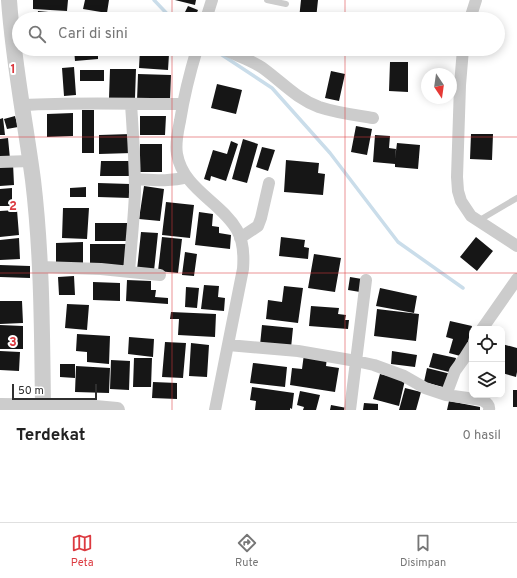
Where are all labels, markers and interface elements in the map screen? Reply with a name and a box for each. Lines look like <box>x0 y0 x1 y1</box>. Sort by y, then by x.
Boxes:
search box <box>12 12 505 56</box>
icon: search <box>26 23 48 45</box>
text: Cari di sini <box>58 25 128 44</box>
text: 1 <box>10 62 16 78</box>
north arrow <box>421 68 457 104</box>
text: 2 <box>9 199 17 215</box>
map controls <box>469 326 505 398</box>
button: locate <box>469 326 505 362</box>
text: 3 <box>9 335 17 351</box>
button: layers <box>469 362 505 398</box>
scale bar <box>12 382 97 401</box>
text: 50 m <box>18 384 44 398</box>
text: Terdekat <box>16 425 85 447</box>
text: 0 hasil <box>463 428 501 444</box>
tab: Peta <box>71 532 93 570</box>
tab: Rute <box>235 532 258 570</box>
tab: Disimpan <box>400 532 446 570</box>

